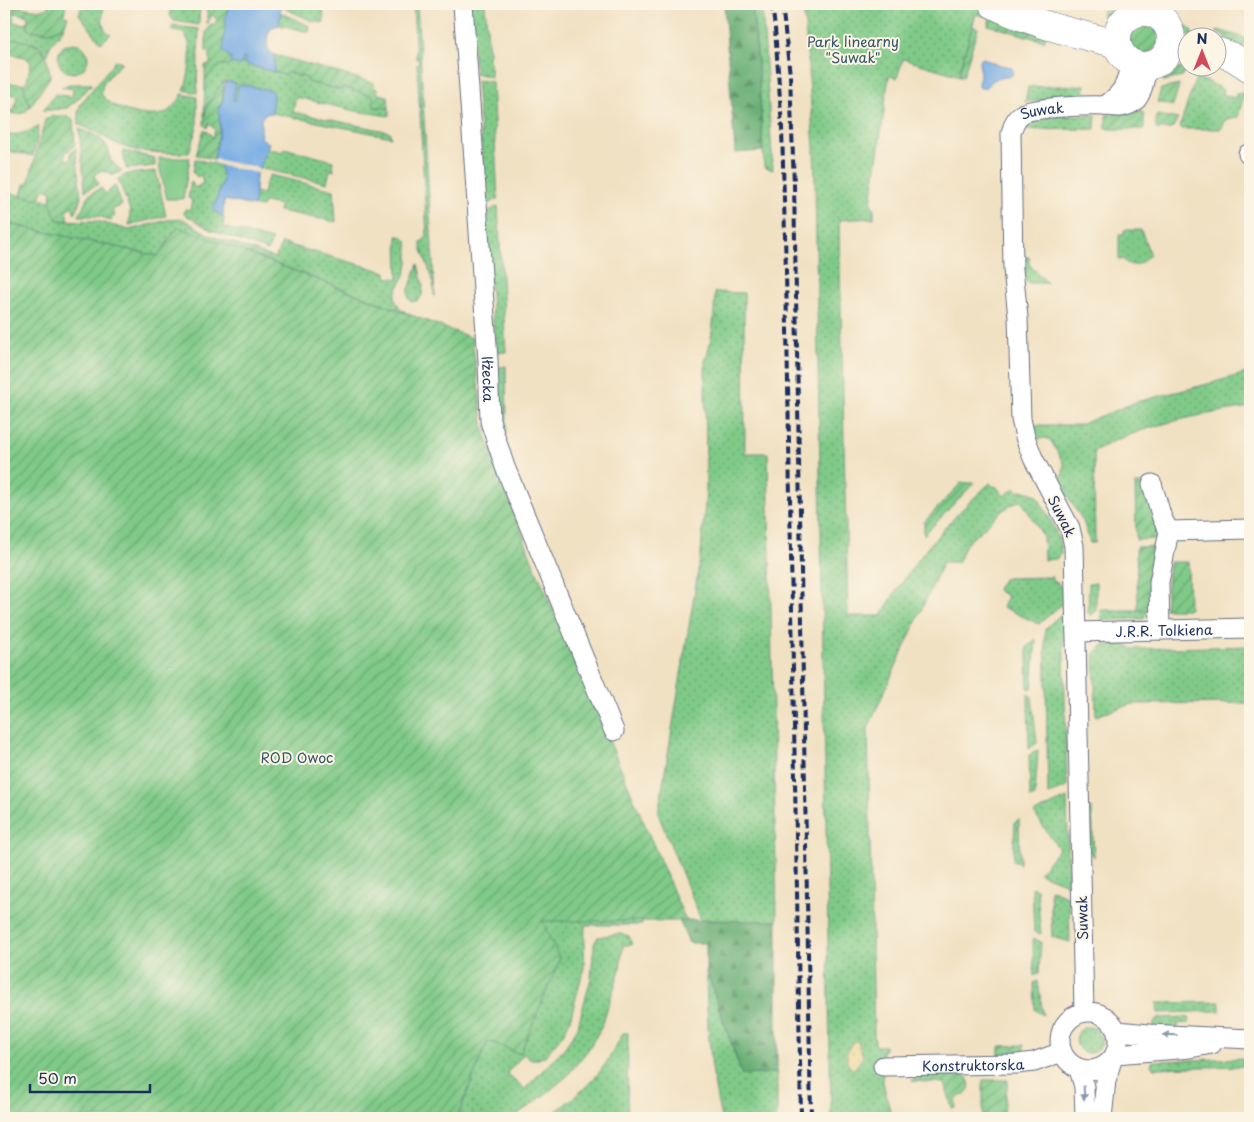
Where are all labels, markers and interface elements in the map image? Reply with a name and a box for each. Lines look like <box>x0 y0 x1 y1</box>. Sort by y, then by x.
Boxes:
north arrow <box>1176 28 1226 78</box>
text: N <box>1196 28 1208 49</box>
park label: Park linearny "Suwak" <box>807 31 899 68</box>
street label: Suwak <box>1016 96 1065 124</box>
street label: Iłżecka <box>477 355 500 403</box>
street label: Suwak <box>1043 491 1081 541</box>
street label: J.R.R. Tolkiena <box>1115 618 1213 642</box>
park label: ROD Owoc <box>261 747 333 768</box>
street label: Suwak <box>1071 896 1093 940</box>
one-way arrow <box>1162 1030 1178 1038</box>
street label: Konstruktorska <box>922 1053 1026 1076</box>
scale bar <box>30 1062 150 1094</box>
text: 50 m <box>38 1066 77 1089</box>
one-way arrow <box>1080 1085 1088 1101</box>

